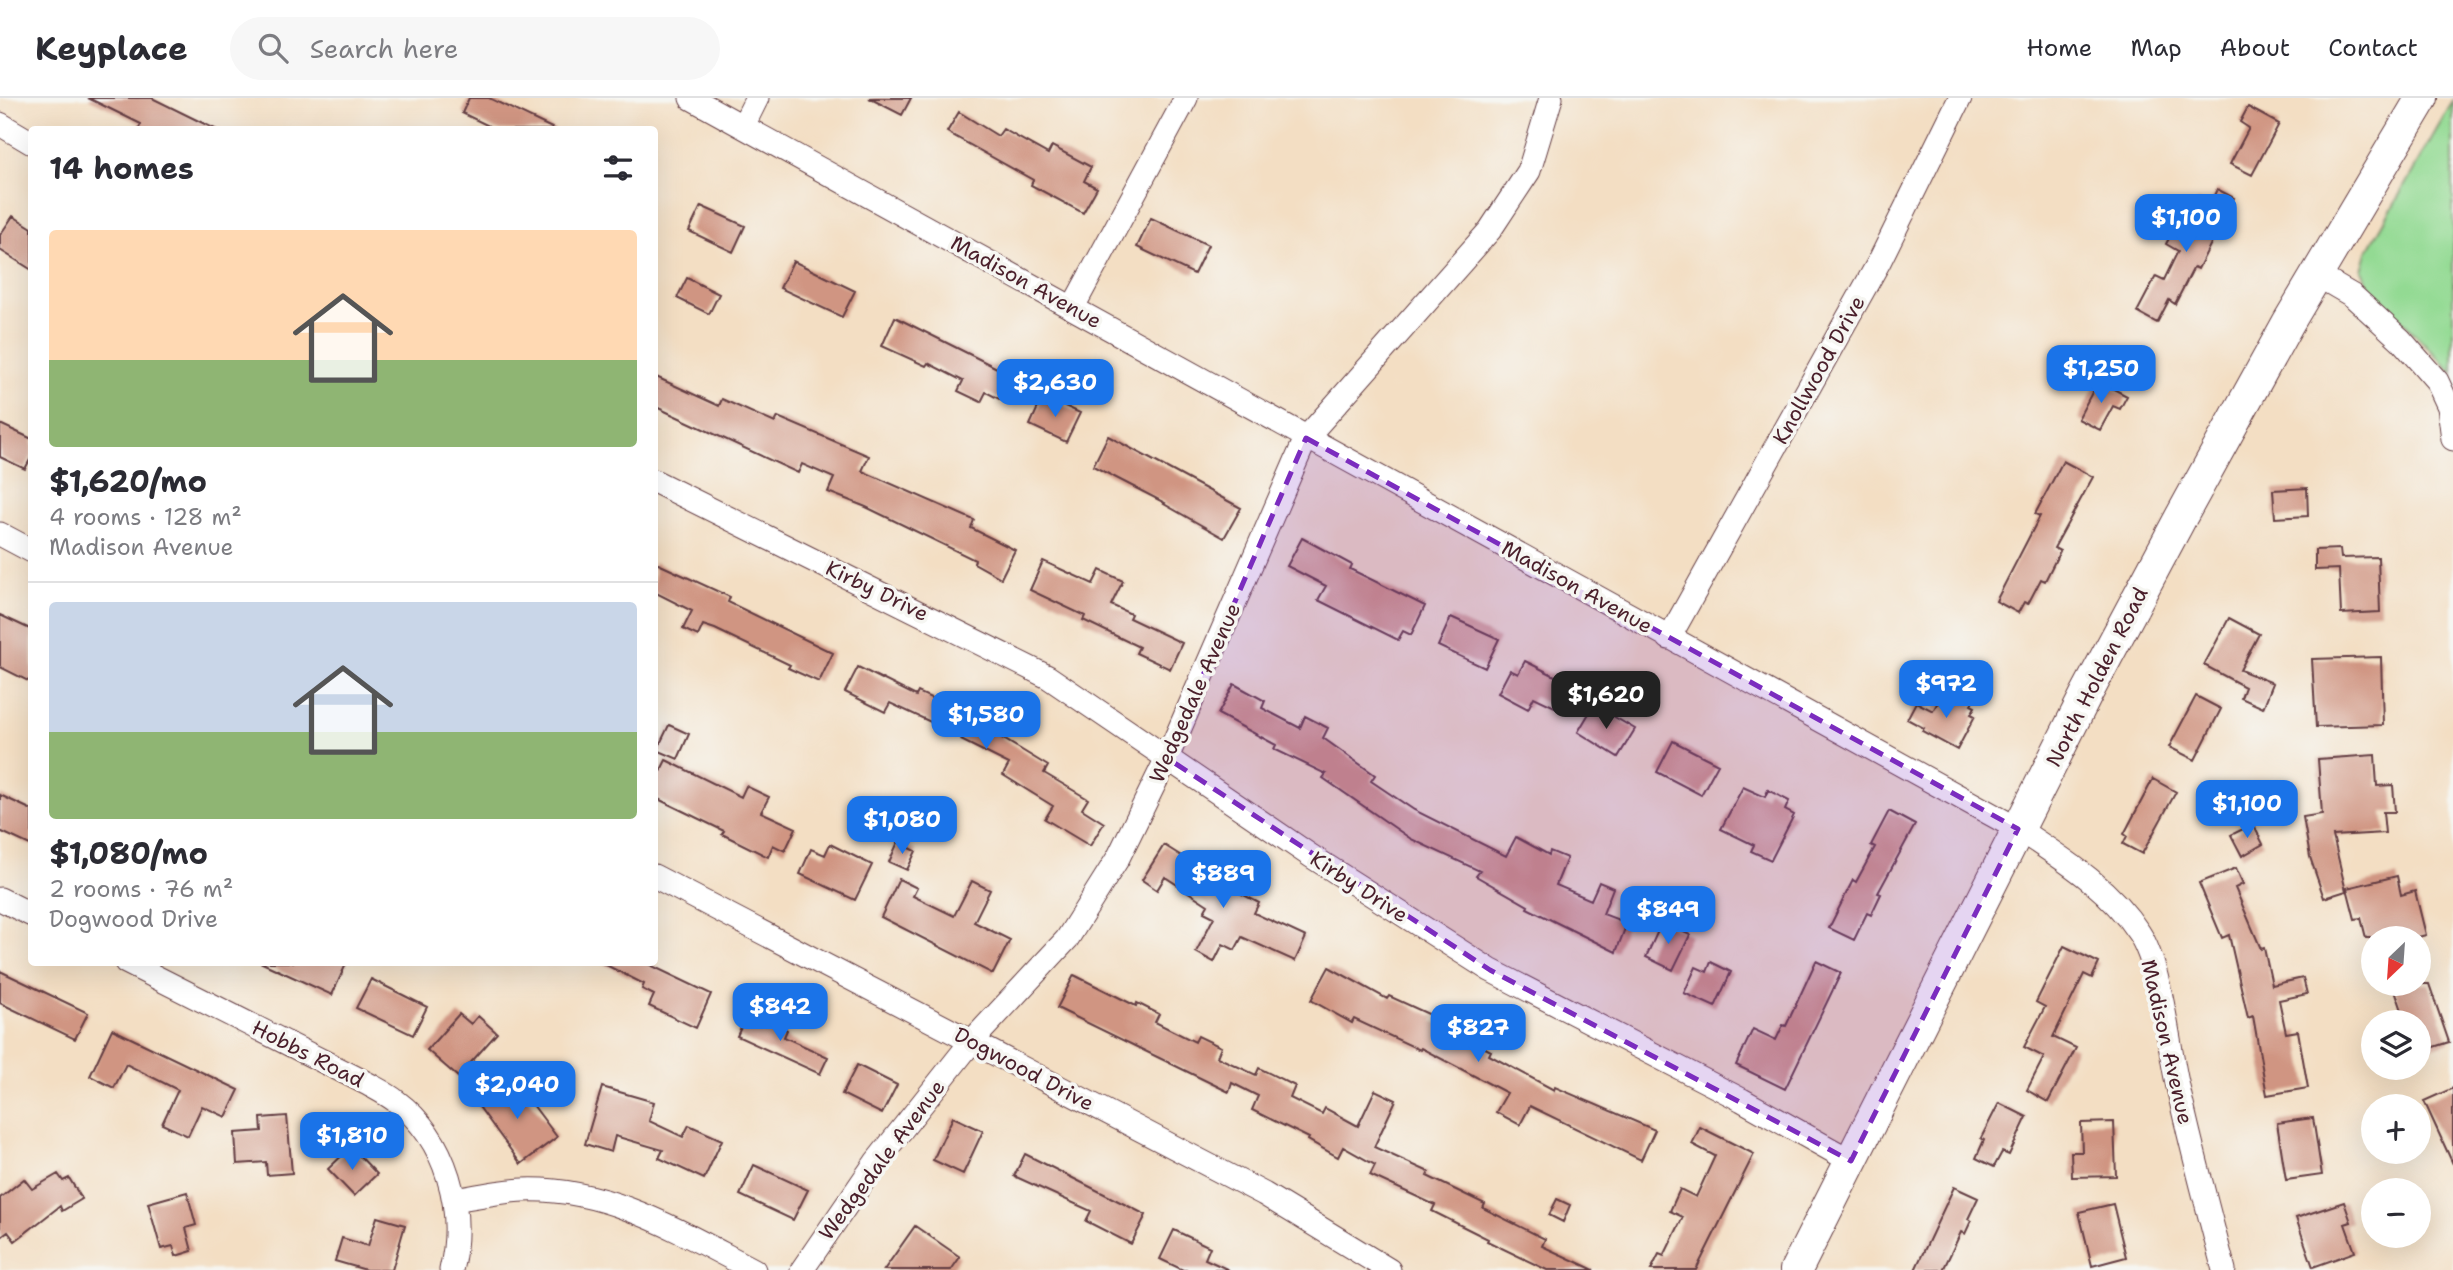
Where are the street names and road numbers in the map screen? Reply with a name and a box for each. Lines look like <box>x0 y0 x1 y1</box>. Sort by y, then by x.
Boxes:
street label: Madison Avenue <box>946 229 1106 335</box>
street label: Knollwood Drive <box>1766 291 1872 449</box>
street label: Madison Avenue <box>1497 534 1657 640</box>
street label: Kirby Drive <box>821 554 933 628</box>
street label: North Holden Road <box>2040 582 2154 772</box>
street label: Wedgedale Avenue <box>1143 599 1247 787</box>
street label: Kirby Drive <box>1305 845 1413 929</box>
street label: Madison Avenue <box>2134 957 2200 1127</box>
street label: Hobbs Road <box>247 1014 369 1094</box>
street label: Dogwood Drive <box>949 1020 1099 1118</box>
street label: Wedgedale Avenue <box>812 1074 952 1246</box>

